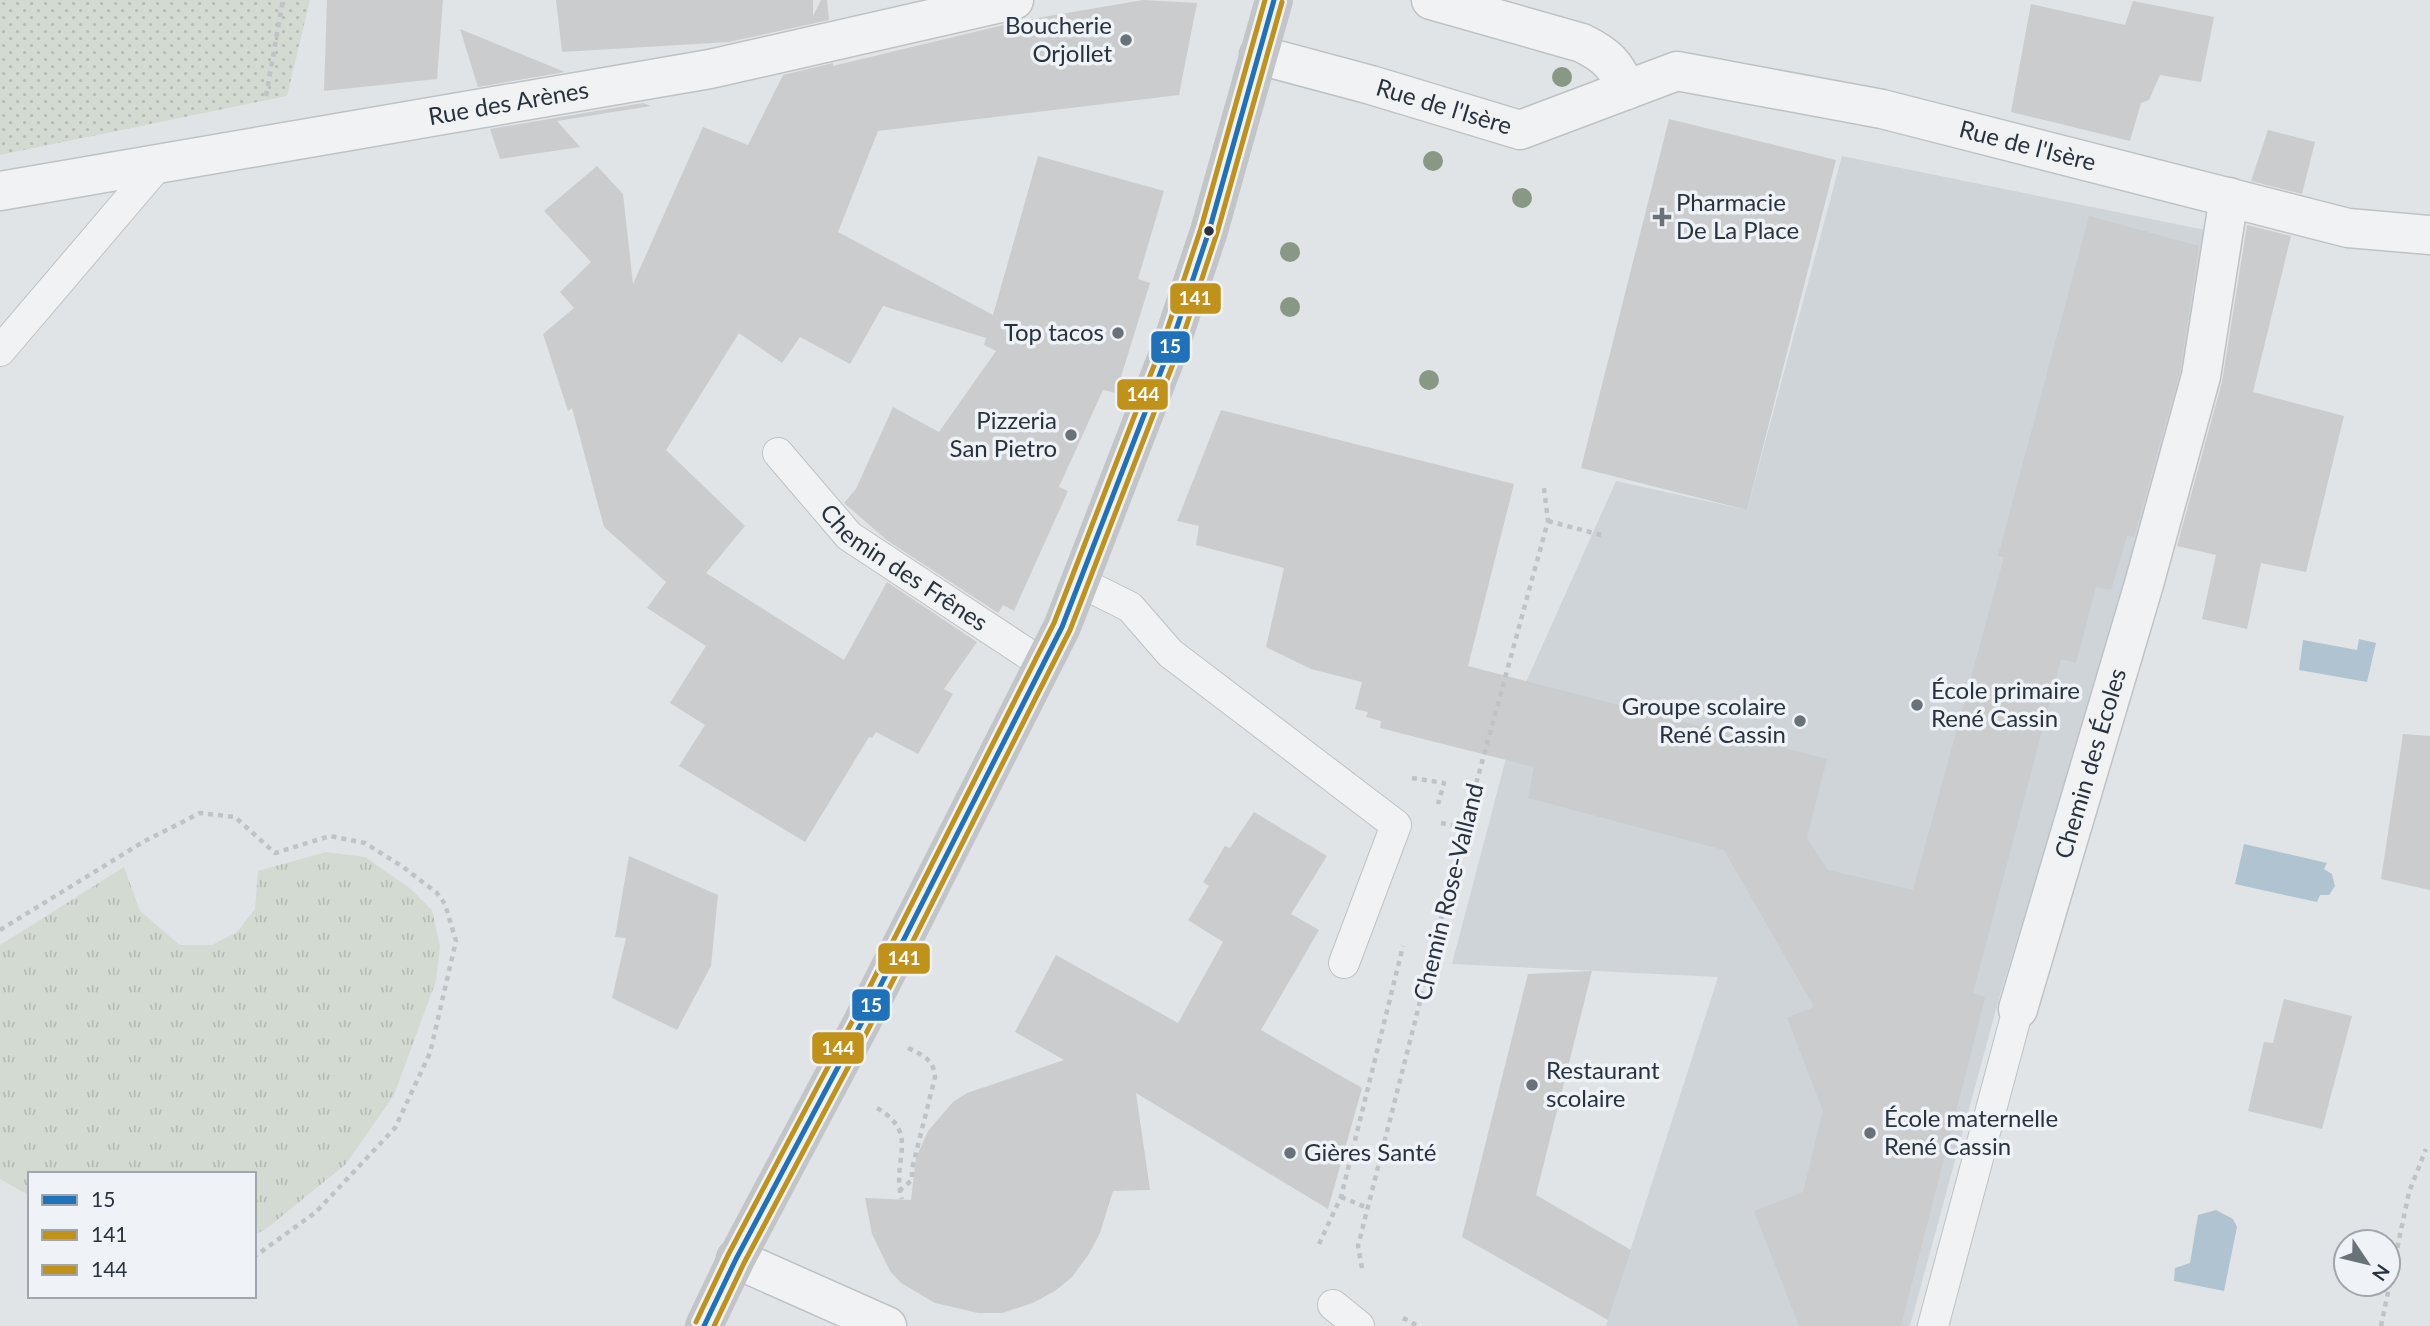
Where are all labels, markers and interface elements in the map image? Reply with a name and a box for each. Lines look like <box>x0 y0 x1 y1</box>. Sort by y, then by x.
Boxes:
place label: Boucherie Orjollet <box>1005 10 1112 67</box>
marker: Boucherie Orjollet <box>1118 32 1134 48</box>
street label: Rue de l'Isère <box>1373 71 1515 140</box>
street label: Rue des Arènes <box>426 74 591 130</box>
street label: Rue de l'Isère <box>1956 113 2099 176</box>
place label: Pharmacie De La Place <box>1676 187 1799 244</box>
marker: Pharmacie De La Place <box>1654 209 1670 225</box>
unlabelled marker <box>1202 224 1216 238</box>
line badge: 141 <box>1169 282 1222 315</box>
text: 141 <box>1178 286 1212 309</box>
place label: Top tacos <box>1004 317 1104 346</box>
marker: Top tacos <box>1110 325 1126 341</box>
line badge: 15 <box>1150 330 1191 364</box>
text: 15 <box>1159 334 1181 357</box>
line badge: 144 <box>1116 378 1169 411</box>
text: 144 <box>1126 382 1160 405</box>
place label: Pizzeria San Pietro <box>950 405 1057 462</box>
marker: Pizzeria San Pietro <box>1063 427 1079 443</box>
street label: Chemin des Frênes <box>815 497 994 636</box>
street label: Chemin des Écoles <box>2047 665 2131 862</box>
place label: École primaire René Cassin <box>1931 675 2080 732</box>
place label: Groupe scolaire René Cassin <box>1622 691 1786 748</box>
marker: École primaire René Cassin <box>1909 697 1925 713</box>
marker: Groupe scolaire René Cassin <box>1792 713 1808 729</box>
street label: Chemin Rose-Valland <box>1407 780 1489 1003</box>
line badge: 141 <box>877 942 931 975</box>
text: 141 <box>887 946 921 969</box>
line badge: 15 <box>851 988 891 1022</box>
text: 15 <box>860 993 882 1016</box>
line badge: 144 <box>811 1031 865 1065</box>
text: 144 <box>821 1036 855 1059</box>
place label: Restaurant scolaire <box>1546 1055 1660 1112</box>
marker: Restaurant scolaire <box>1524 1077 1540 1093</box>
place label: École maternelle René Cassin <box>1884 1103 2058 1160</box>
marker: École maternelle René Cassin <box>1862 1125 1878 1141</box>
place label: Gières Santé <box>1304 1137 1437 1166</box>
marker: Gières Santé <box>1282 1145 1298 1161</box>
legend <box>28 1172 256 1298</box>
text: 15 <box>91 1186 115 1211</box>
text: 141 <box>91 1221 128 1246</box>
north arrow <box>2332 1228 2402 1298</box>
text: 144 <box>91 1256 128 1281</box>
text: N <box>2368 1260 2395 1286</box>

